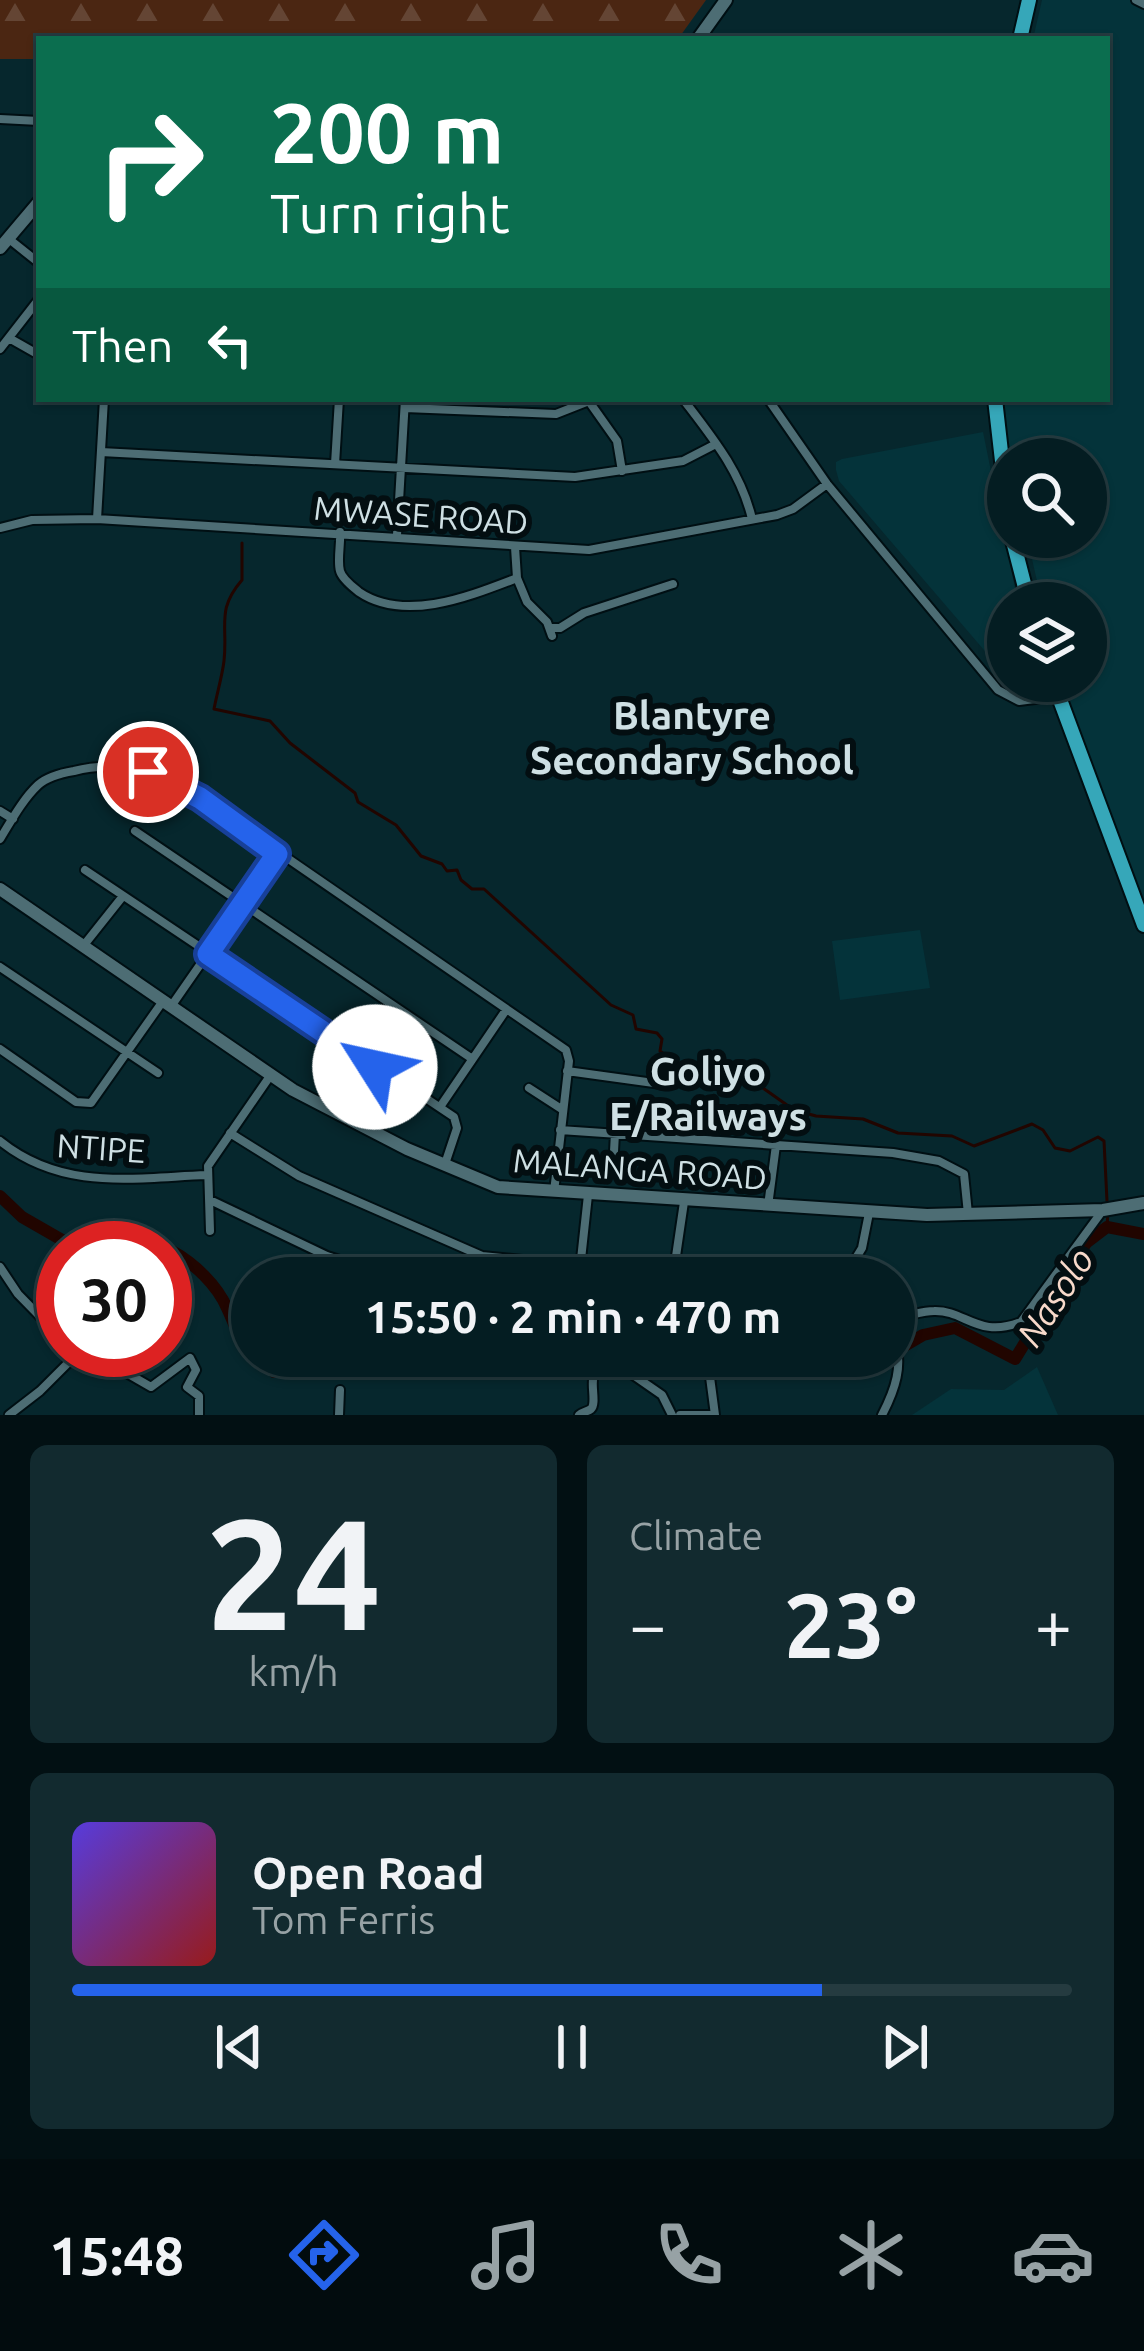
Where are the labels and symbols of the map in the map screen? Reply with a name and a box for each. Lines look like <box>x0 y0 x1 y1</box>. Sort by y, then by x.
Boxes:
street label: MWASE ROAD <box>313 489 529 540</box>
district label: Blantyre Secondary School <box>530 693 854 781</box>
pin <box>97 721 199 823</box>
position arrow <box>312 1004 438 1130</box>
district label: Goliyo E/Railways <box>609 1049 807 1137</box>
street label: NTIPE <box>56 1126 147 1169</box>
street label: MALANGA ROAD <box>512 1141 768 1196</box>
speed limit sign: 30 <box>36 1221 192 1377</box>
water label: Nasolo <box>1008 1240 1101 1353</box>

